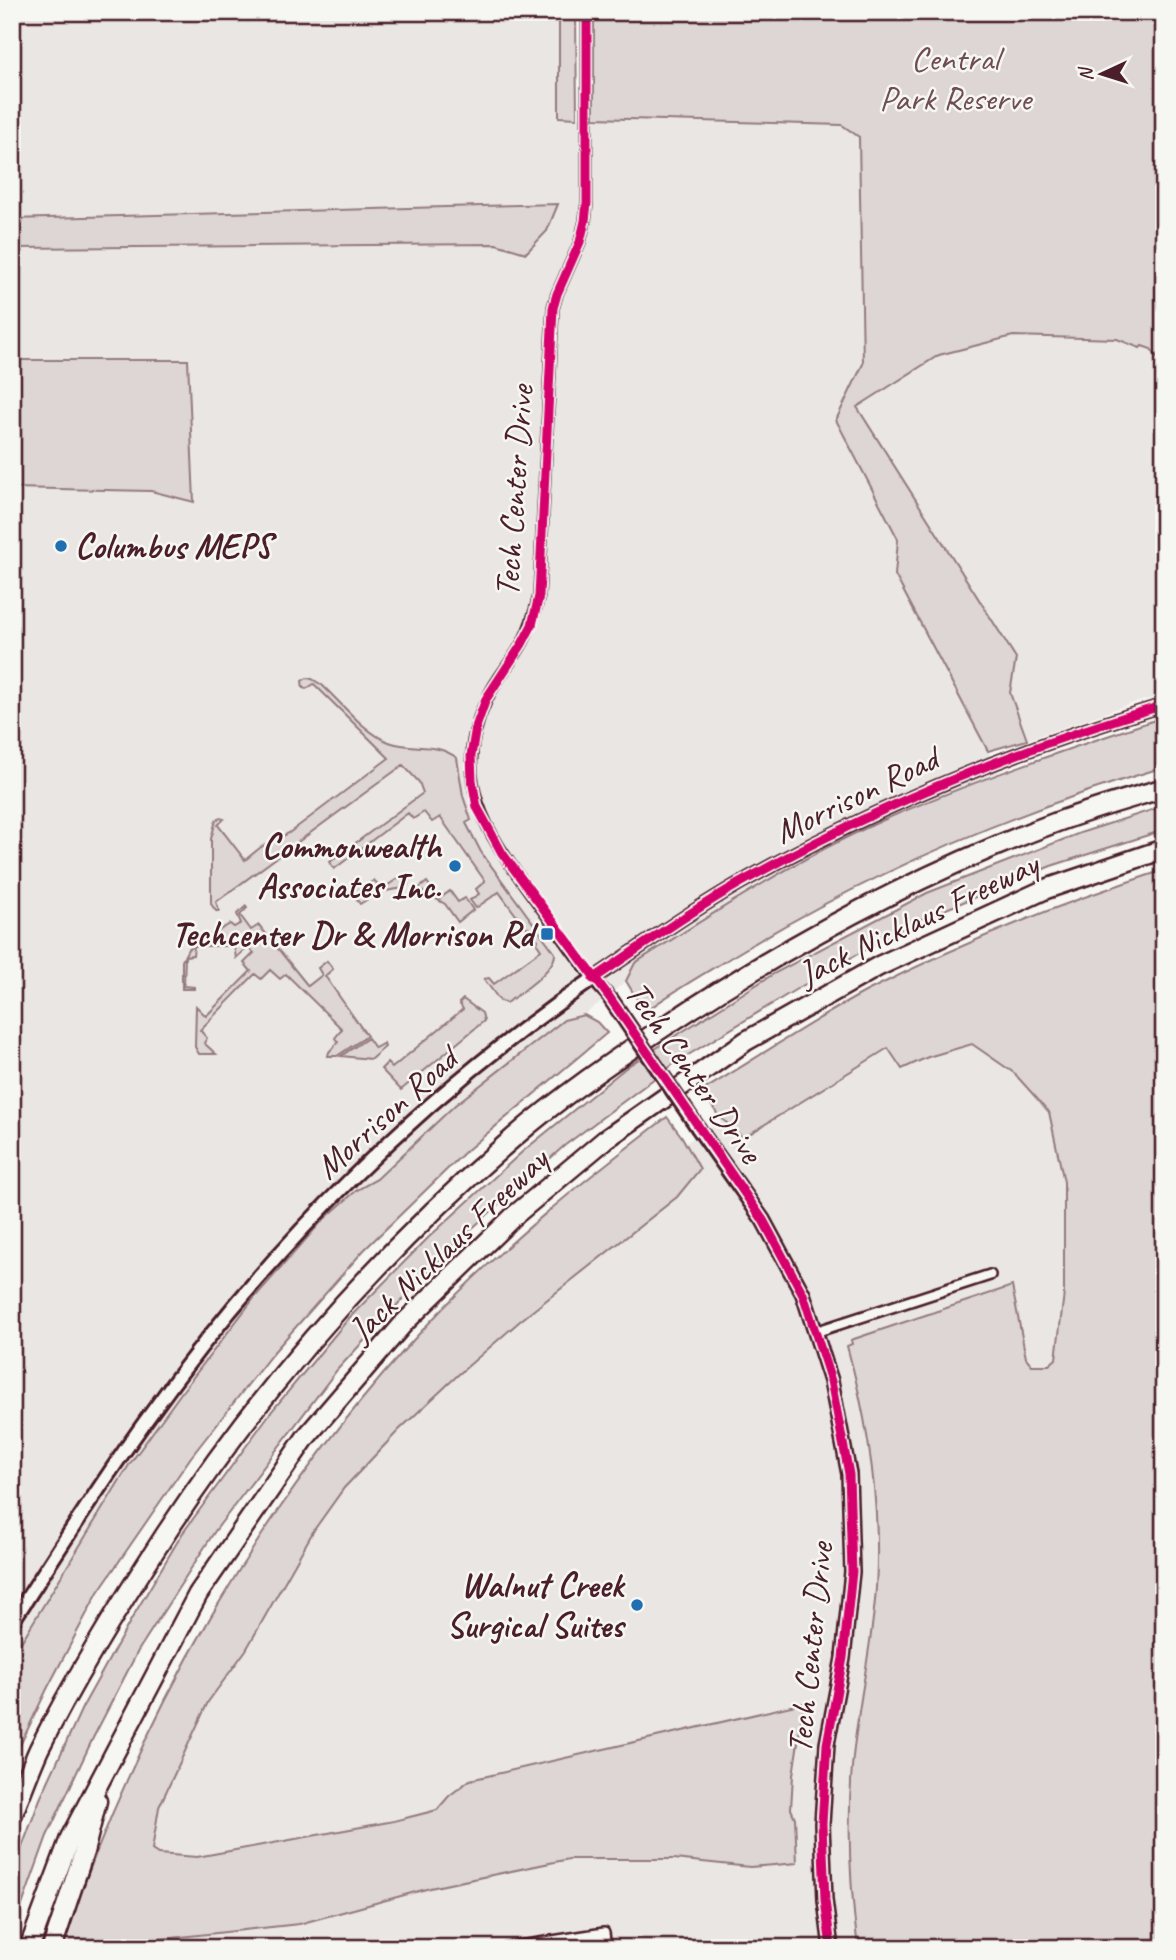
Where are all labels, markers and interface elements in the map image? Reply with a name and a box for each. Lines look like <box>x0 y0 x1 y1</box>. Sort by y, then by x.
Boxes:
park label: Central Park Reserve <box>879 36 1033 121</box>
north arrow <box>1068 38 1138 108</box>
text: N <box>1073 65 1098 82</box>
street label: Tech Center Drive <box>484 381 544 598</box>
place label: Columbus MEPS <box>75 524 277 569</box>
marker: Columbus MEPS <box>53 538 69 554</box>
street label: Morrison Road <box>767 734 950 854</box>
place label: Commonwealth Associates Inc. <box>257 824 442 909</box>
street label: Jack Nicklaus Freeway <box>789 840 1048 997</box>
marker: Commonwealth Associates Inc. <box>447 858 463 874</box>
place label: Techcenter Dr & Morrison Rd <box>171 912 539 957</box>
marker: Techcenter Dr & Morrison Rd <box>539 926 555 942</box>
street label: Tech Center Drive <box>615 972 775 1174</box>
street label: Morrison Road <box>305 1034 470 1189</box>
street label: Jack Nicklaus Freeway <box>337 1136 560 1353</box>
street label: Tech Center Drive <box>777 1538 844 1756</box>
place label: Walnut Creek Surgical Suites <box>447 1563 627 1648</box>
marker: Walnut Creek Surgical Suites <box>629 1597 645 1613</box>

